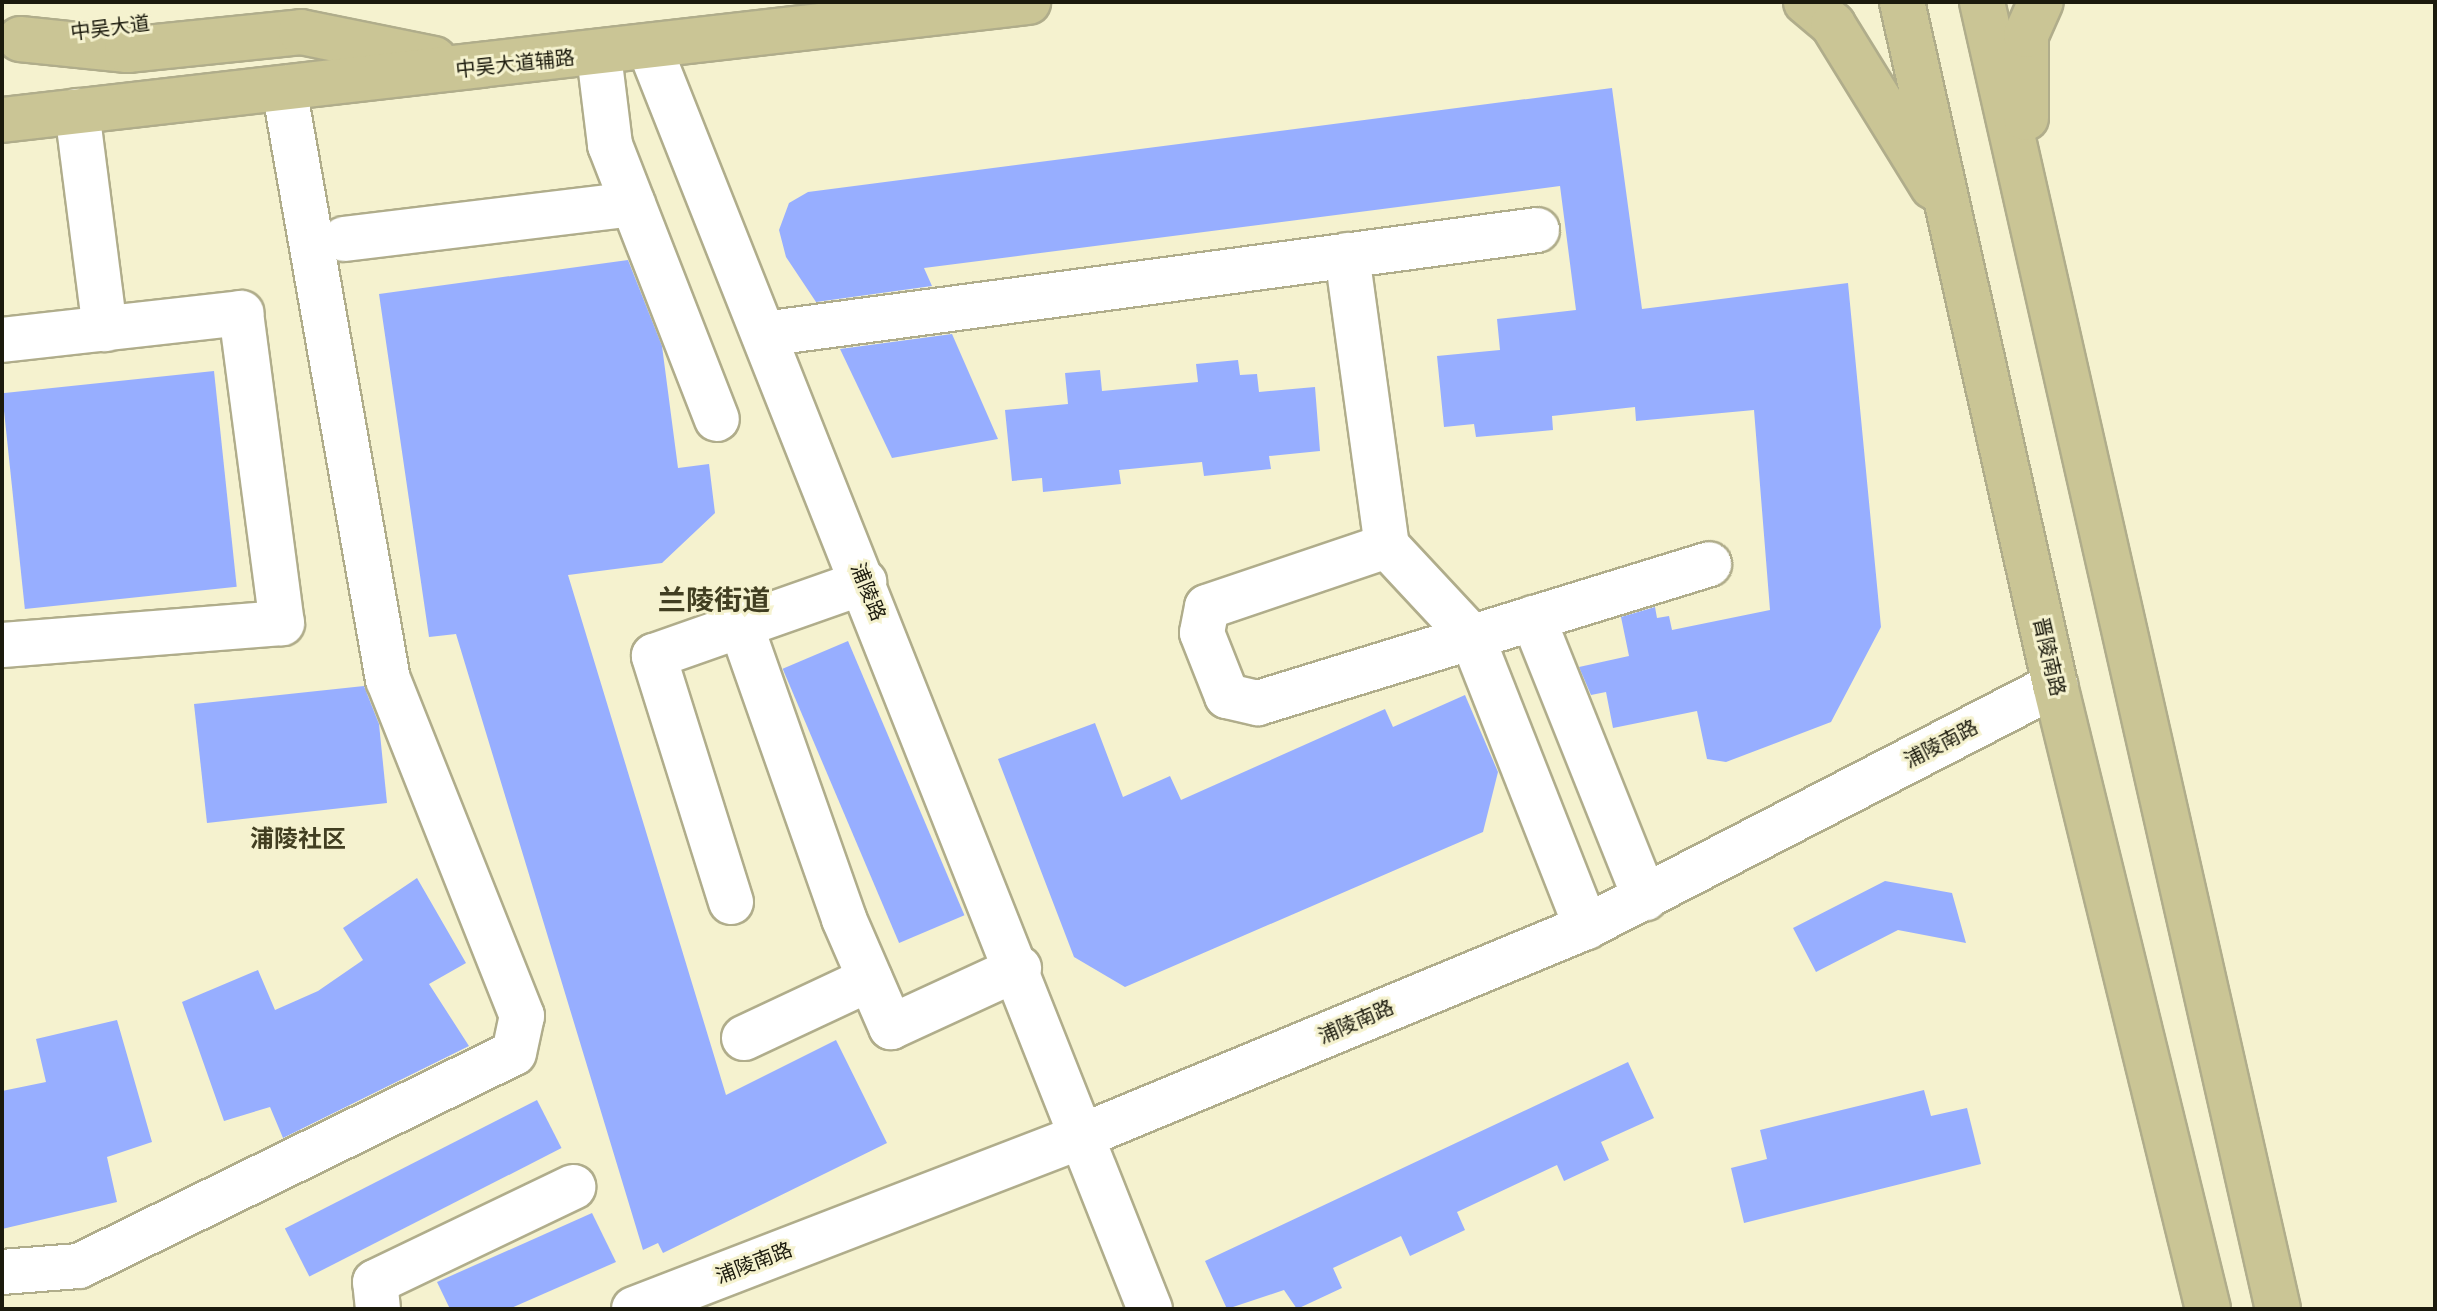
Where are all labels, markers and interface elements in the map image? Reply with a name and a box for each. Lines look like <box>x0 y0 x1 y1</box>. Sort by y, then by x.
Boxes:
street label: 中吴大道 <box>69 11 151 45</box>
street label: 中吴大道辅路 <box>454 46 576 82</box>
street label: 浦陵路 <box>846 560 890 624</box>
district label: 兰陵街道 <box>658 584 770 618</box>
street label: 晋陵南路 <box>2028 615 2070 699</box>
street label: 浦陵南路 <box>1900 715 1982 773</box>
district label: 浦陵社区 <box>250 825 346 853</box>
street label: 浦陵南路 <box>1314 995 1398 1049</box>
street label: 浦陵南路 <box>712 1237 796 1289</box>

